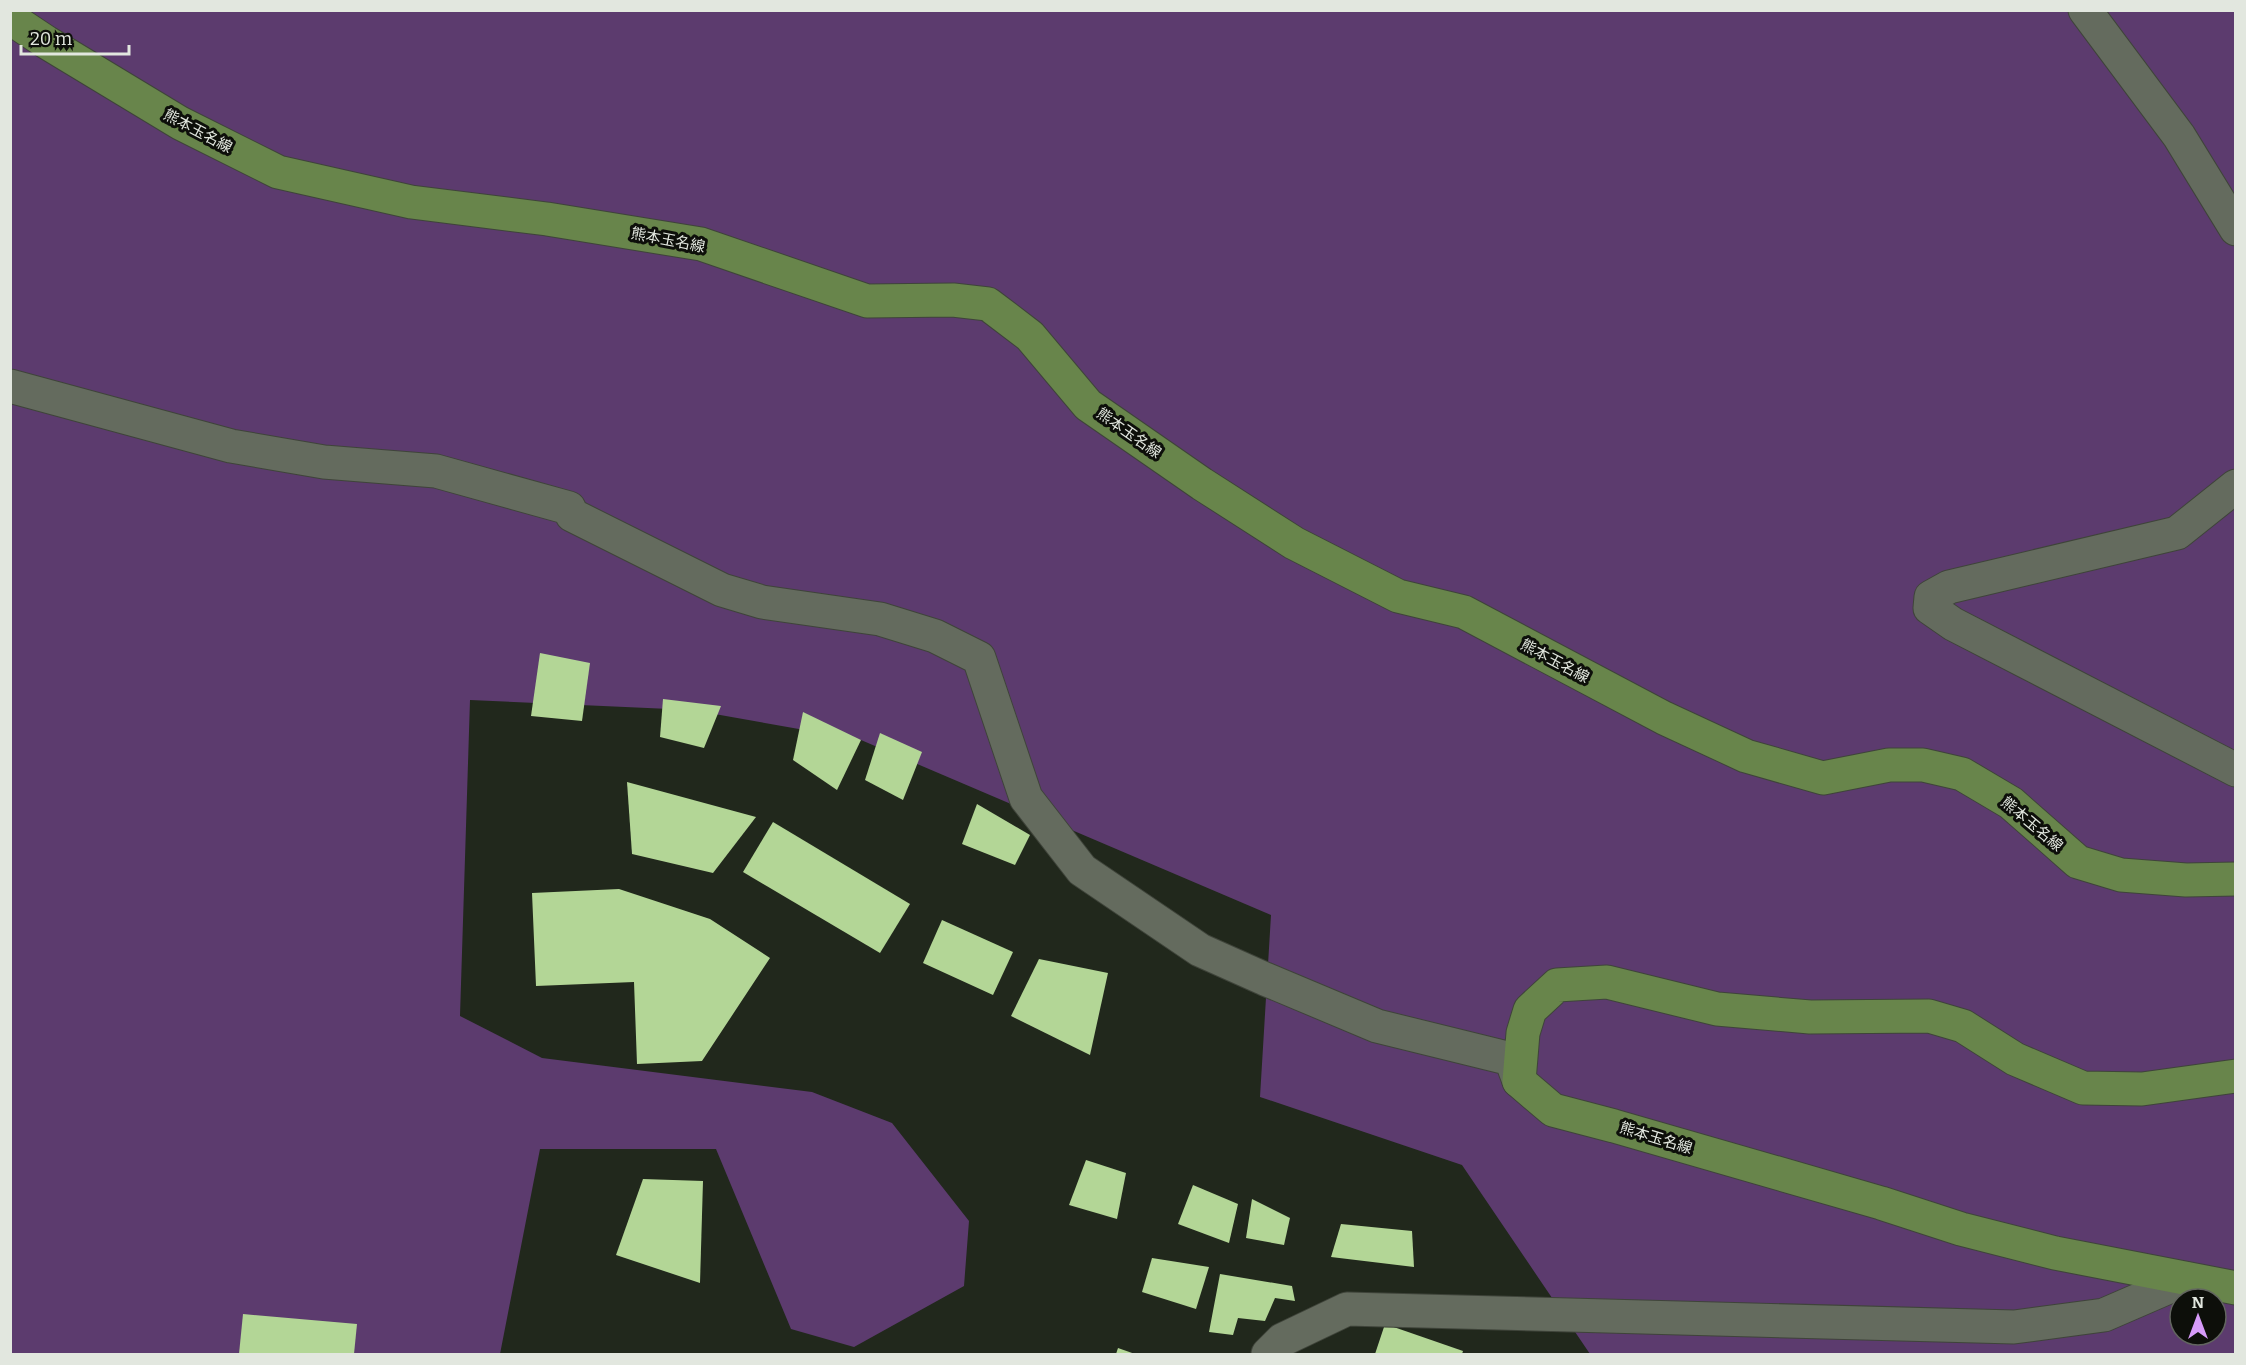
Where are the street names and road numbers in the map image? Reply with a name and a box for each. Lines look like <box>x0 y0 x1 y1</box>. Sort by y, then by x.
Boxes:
street label: 熊本玉名線 <box>161 105 235 157</box>
street label: 熊本玉名線 <box>629 224 707 256</box>
street label: 熊本玉名線 <box>1093 404 1165 462</box>
street label: 熊本玉名線 <box>1518 635 1592 687</box>
street label: 熊本玉名線 <box>1997 793 2067 855</box>
street label: 熊本玉名線 <box>1617 1118 1695 1158</box>

